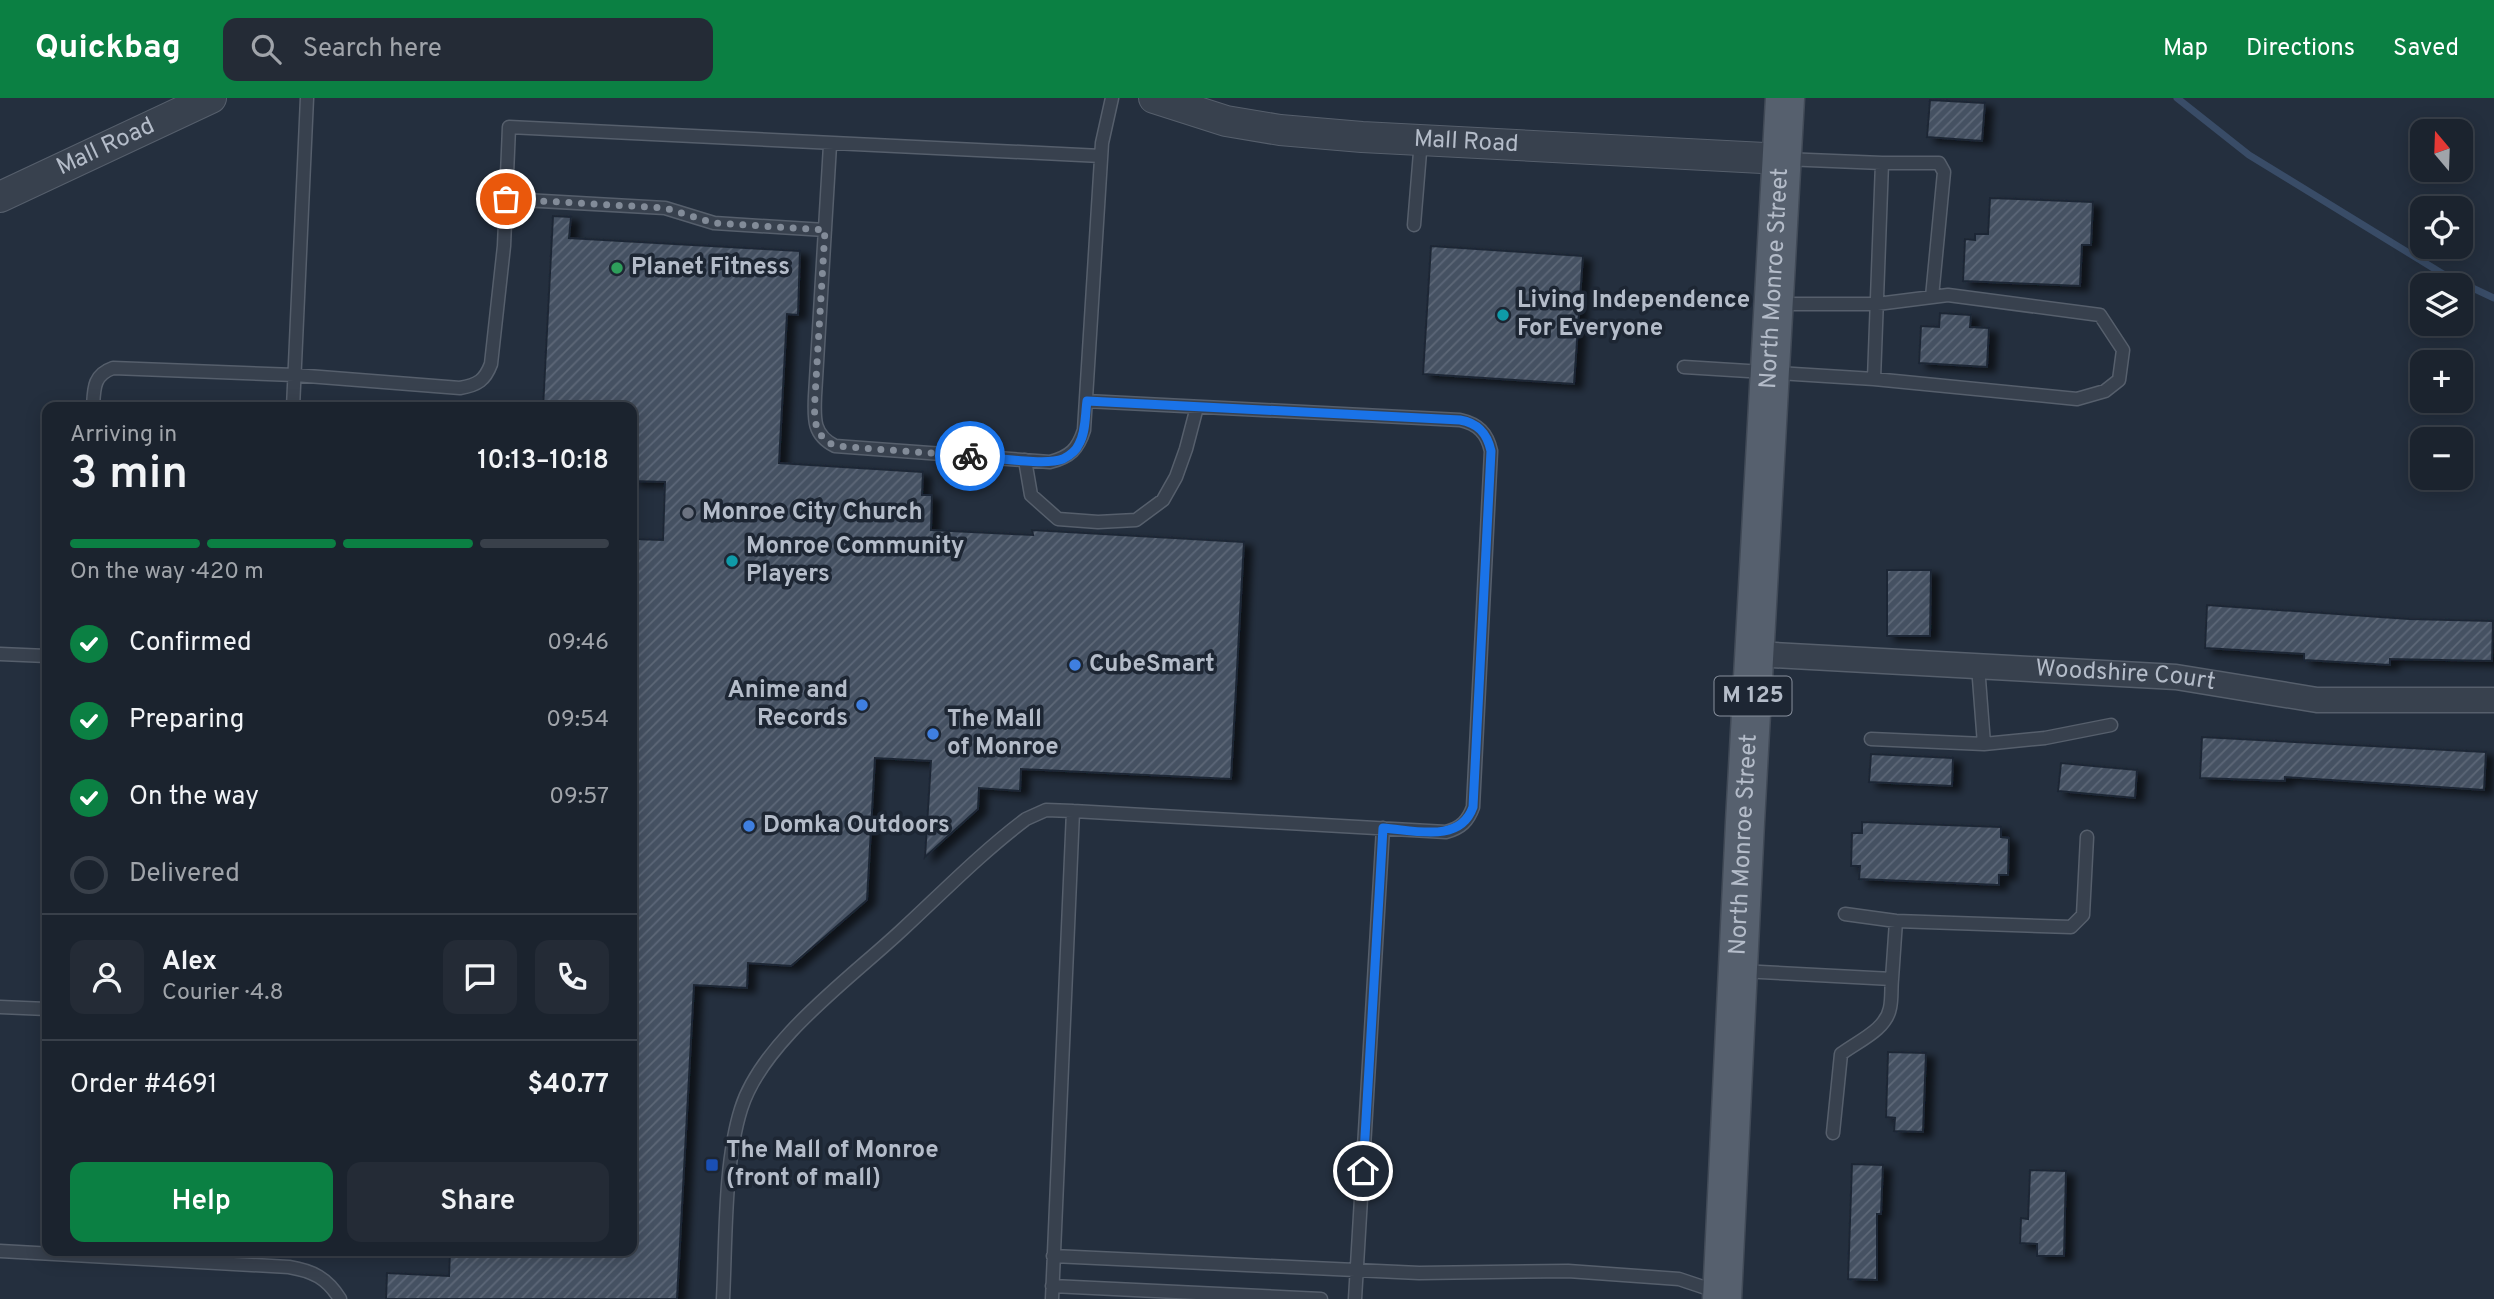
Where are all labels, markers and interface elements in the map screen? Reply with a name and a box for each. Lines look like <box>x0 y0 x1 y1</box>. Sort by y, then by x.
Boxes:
search box <box>223 18 713 81</box>
text: Quickbag <box>35 28 181 70</box>
icon: search <box>247 30 285 68</box>
text: Search here <box>303 33 442 66</box>
text: Map <box>2163 34 2208 64</box>
text: Directions <box>2246 34 2355 64</box>
text: Saved <box>2393 34 2459 64</box>
street label: Mall Road <box>52 111 160 183</box>
north arrow <box>2410 119 2473 182</box>
map controls <box>2410 119 2473 490</box>
street label: Mall Road <box>1413 125 1519 160</box>
street label: North Monroe Street <box>1754 167 1796 390</box>
pin <box>476 169 536 229</box>
icon: bag <box>487 180 525 218</box>
button: locate <box>2410 196 2473 259</box>
place label: Planet Fitness <box>631 253 790 283</box>
marker: Planet Fitness <box>609 260 625 276</box>
button: layers <box>2410 273 2473 336</box>
place label: Living Independence For Everyone <box>1517 286 1750 344</box>
marker: Living Independence For Everyone <box>1495 307 1511 323</box>
button: + <box>2410 350 2473 413</box>
text: Arriving in <box>70 421 177 450</box>
courier <box>935 421 1005 491</box>
button: − <box>2410 427 2473 490</box>
icon: bike <box>951 437 989 475</box>
text: 10:13–10:18 <box>477 445 609 478</box>
text: 3 min <box>70 446 188 505</box>
place label: Monroe City Church <box>702 498 923 528</box>
marker: Monroe City Church <box>680 505 696 521</box>
place label: Monroe Community Players <box>746 532 964 590</box>
marker: Monroe Community Players <box>724 553 740 569</box>
text: On the way · 420 m <box>70 558 264 587</box>
icon: check <box>70 625 108 663</box>
text: Confirmed <box>129 627 252 660</box>
text: 09:46 <box>547 629 609 658</box>
place label: CubeSmart <box>1089 650 1215 680</box>
street label: Woodshire Court <box>2035 654 2218 698</box>
marker: CubeSmart <box>1067 657 1083 673</box>
place label: Anime and Records <box>728 676 848 734</box>
road number: M 125 <box>1714 676 1792 716</box>
marker: Anime and Records <box>854 697 870 713</box>
icon: check <box>70 702 108 740</box>
text: Preparing <box>129 704 244 737</box>
place label: The Mall of Monroe <box>947 705 1059 763</box>
text: 09:54 <box>546 706 609 735</box>
marker: The Mall of Monroe <box>925 726 941 742</box>
street label: North Monroe Street <box>1724 733 1765 956</box>
icon: check <box>70 779 108 817</box>
text: On the way <box>129 781 259 814</box>
text: 09:57 <box>549 783 609 812</box>
place label: Domka Outdoors <box>763 811 950 841</box>
marker: Domka Outdoors <box>741 818 757 834</box>
text: Delivered <box>129 858 240 891</box>
button: person <box>70 940 144 1014</box>
button: chat <box>443 940 517 1014</box>
button: phone <box>535 940 609 1014</box>
text: Alex <box>162 946 217 979</box>
text: Courier · 4.8 <box>162 979 283 1008</box>
text: Order #4691 <box>70 1069 217 1102</box>
text: $40.77 <box>528 1069 609 1102</box>
place label: The Mall of Monroe (front of mall) <box>726 1136 939 1194</box>
pin <box>1333 1141 1393 1201</box>
icon: home <box>1344 1152 1382 1190</box>
marker: The Mall of Monroe (front of mall) <box>704 1157 720 1173</box>
button: Help <box>70 1162 333 1242</box>
button: Share <box>347 1162 609 1242</box>

